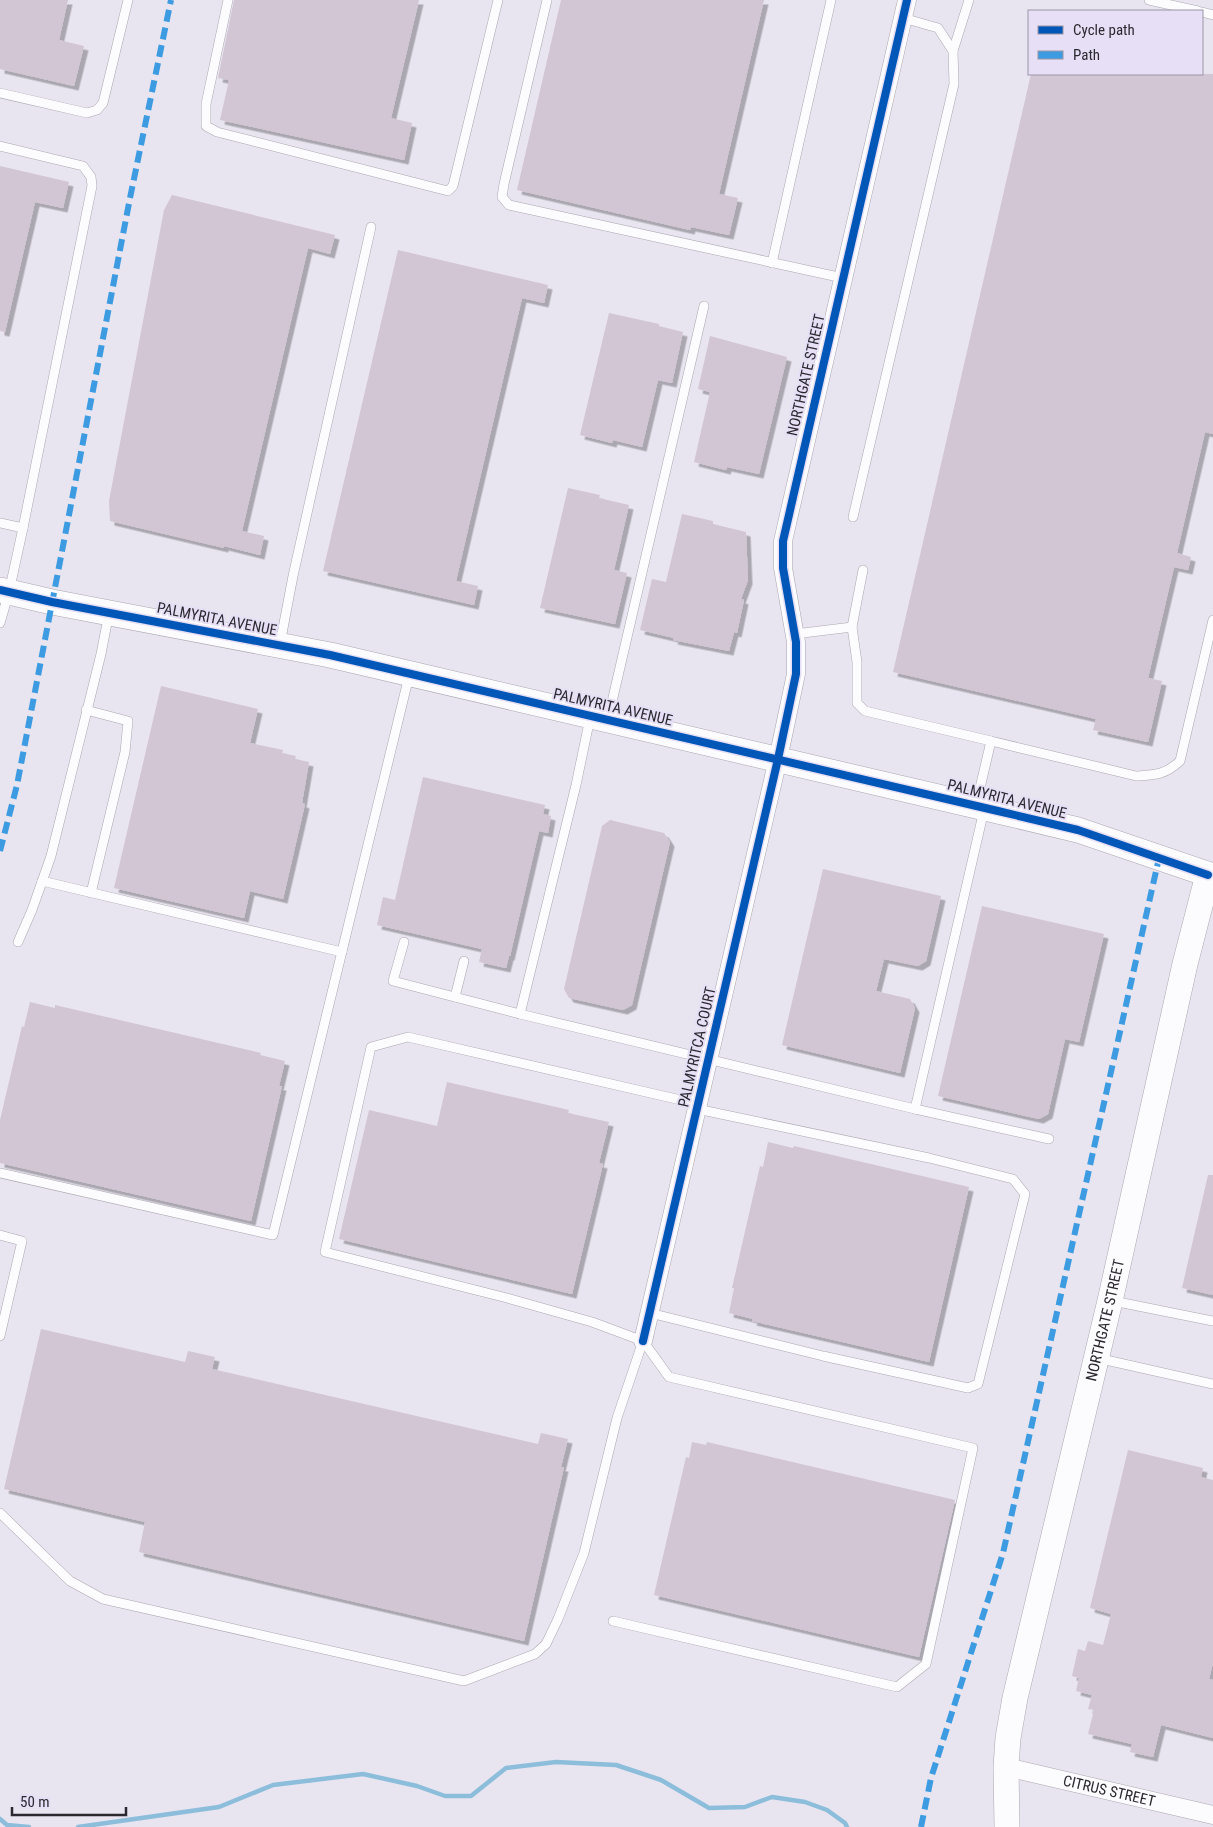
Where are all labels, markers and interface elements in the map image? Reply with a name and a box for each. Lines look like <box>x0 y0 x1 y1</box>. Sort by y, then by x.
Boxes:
legend <box>1028 10 1203 75</box>
text: Cycle path <box>1073 21 1135 39</box>
text: Path <box>1073 46 1100 64</box>
street label: NORTHGATE STREET <box>783 312 829 438</box>
street label: PALMYRITA AVENUE <box>155 599 279 639</box>
street label: PALMYRITA AVENUE <box>552 685 674 729</box>
street label: PALMYRITA AVENUE <box>946 776 1068 822</box>
street label: PALMYRITCA COURT <box>674 985 720 1109</box>
street label: NORTHGATE STREET <box>1082 1257 1128 1383</box>
street label: CITRUS STREET <box>1061 1772 1157 1810</box>
scale bar <box>12 1784 126 1816</box>
text: 50 m <box>20 1793 50 1811</box>

